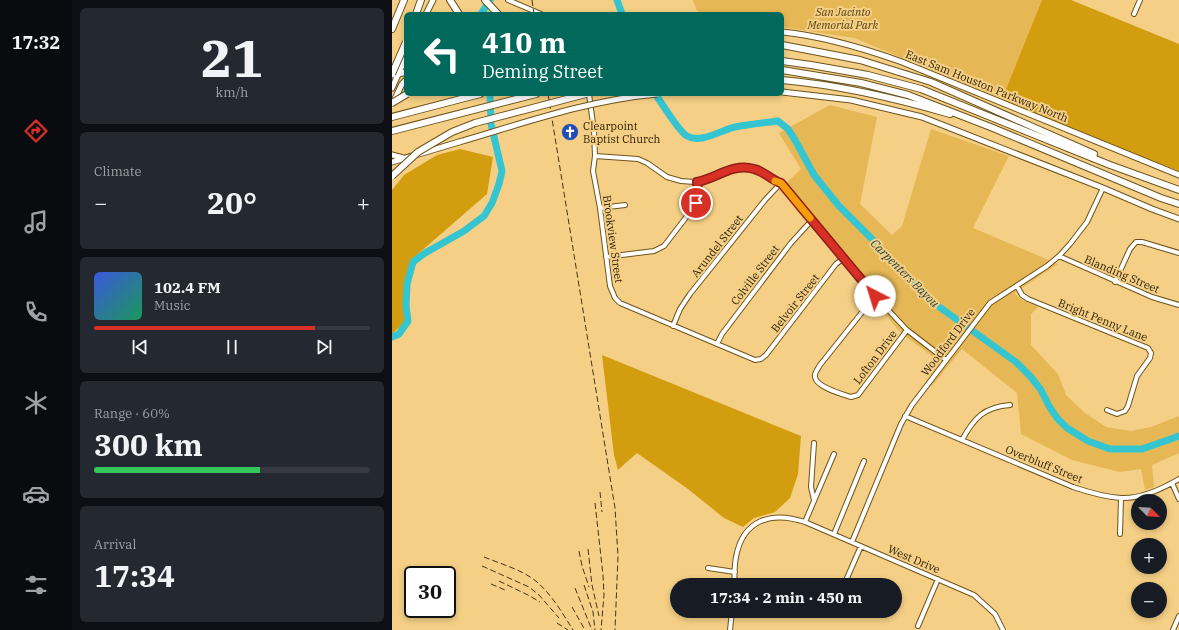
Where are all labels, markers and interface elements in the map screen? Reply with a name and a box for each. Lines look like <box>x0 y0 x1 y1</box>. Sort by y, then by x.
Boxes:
park label: San Jacinto Memorial Park <box>807 5 879 32</box>
text: 21 <box>201 24 263 91</box>
text: 410 m <box>482 24 566 61</box>
icon: left <box>416 28 468 80</box>
text: 17:32 <box>12 31 60 54</box>
street label: East Sam Houston Parkway North <box>904 47 1070 125</box>
text: Deming Street <box>482 60 603 83</box>
text: km/h <box>216 84 248 101</box>
icon: directions <box>22 117 50 145</box>
place label: Clearpoint Baptist Church <box>583 119 661 146</box>
church icon: Clearpoint Baptist Church <box>560 122 580 142</box>
text: Climate <box>94 163 141 180</box>
text: 20° <box>207 183 257 222</box>
pin <box>679 186 713 220</box>
text: − <box>94 188 107 217</box>
text: + <box>357 188 370 217</box>
icon: arrive <box>685 192 707 214</box>
street label: Brookview Street <box>600 194 626 284</box>
icon: music <box>22 208 50 236</box>
street label: Arundel Street <box>688 212 746 280</box>
water label: Carpenters Bayou <box>868 236 943 311</box>
street label: Colville Street <box>728 242 782 308</box>
street label: Blanding Street <box>1082 252 1162 296</box>
street label: Belvoir Street <box>768 271 822 335</box>
position arrow <box>854 275 896 317</box>
text: 102.4 FM <box>154 278 221 297</box>
street label: Bright Penny Lane <box>1056 296 1150 344</box>
text: Music <box>154 297 191 314</box>
icon: phone <box>22 298 50 326</box>
street label: Woodford Drive <box>918 305 978 379</box>
street label: Lofton Drive <box>850 327 900 387</box>
icon: previous <box>129 336 151 358</box>
icon: pause <box>221 336 243 358</box>
icon: next <box>313 336 335 358</box>
icon: climate <box>22 389 50 417</box>
text: Range · 60% <box>94 405 170 422</box>
text: 300 km <box>94 425 203 464</box>
street label: Overbluff Street <box>1003 442 1085 486</box>
icon: car <box>22 480 50 508</box>
north arrow <box>1131 494 1167 530</box>
map controls <box>1131 494 1167 618</box>
text: Arrival <box>94 536 136 553</box>
button: + <box>1131 538 1167 574</box>
street label: West Drive <box>886 542 942 576</box>
text: 17:34 <box>94 556 175 595</box>
speed limit sign: 30 <box>404 566 456 618</box>
icon: filters <box>22 571 50 599</box>
button: − <box>1131 582 1167 618</box>
text: 17:34 · 2 min · 450 m <box>710 588 862 607</box>

